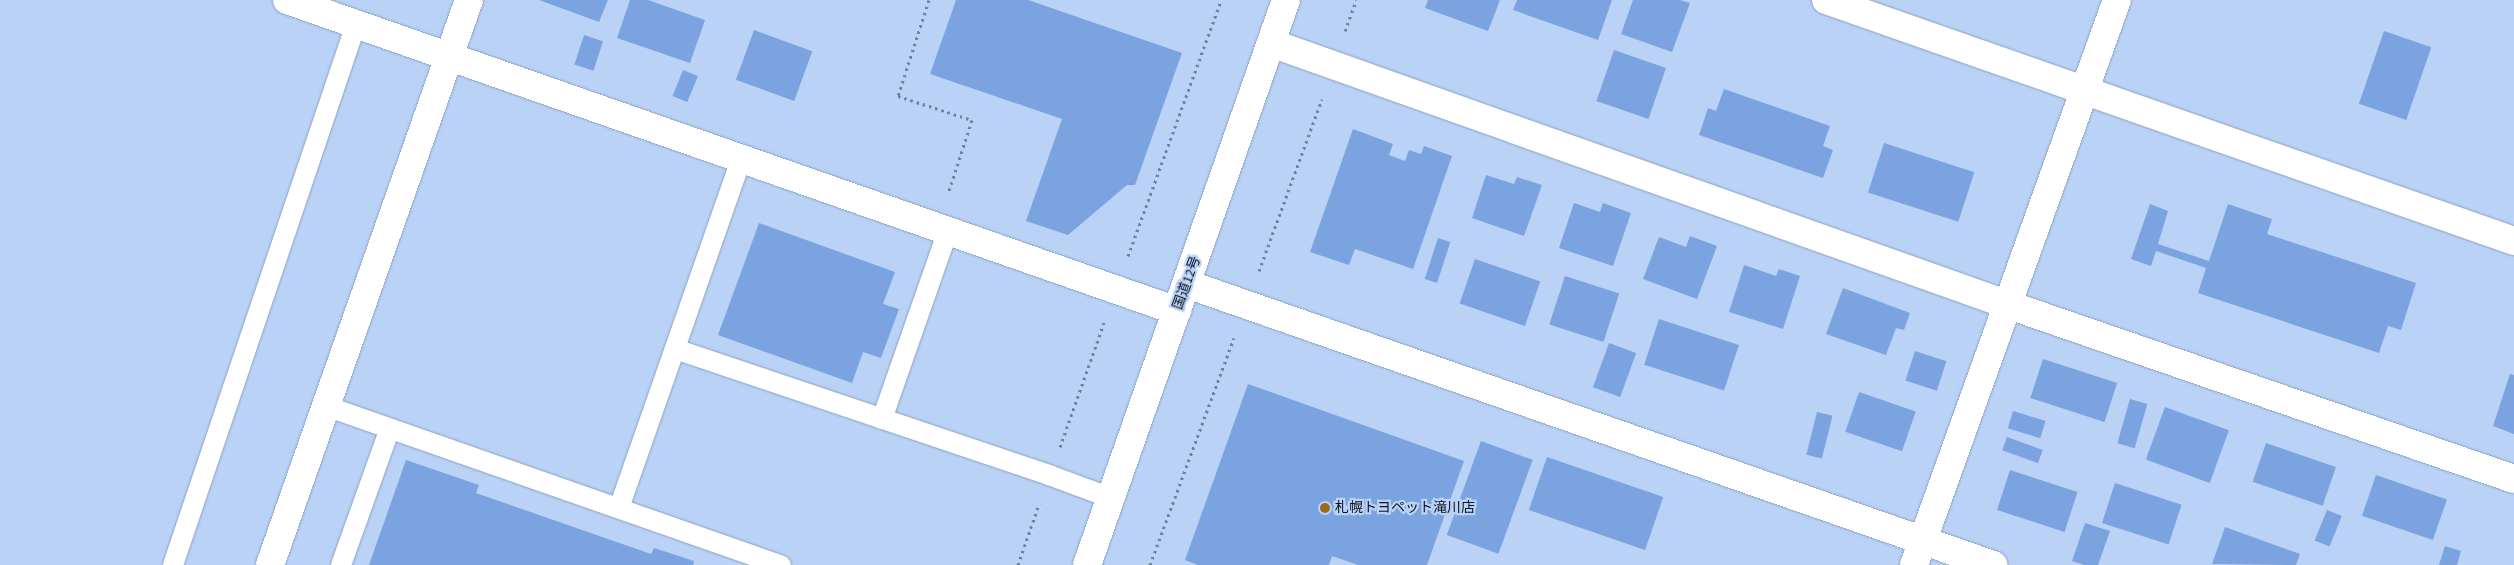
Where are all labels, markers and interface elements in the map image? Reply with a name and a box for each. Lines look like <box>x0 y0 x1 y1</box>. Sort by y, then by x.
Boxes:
street label: 国道12号 <box>1170 254 1204 312</box>
place label: 札幌トヨペット滝川店 <box>1335 500 1475 516</box>
marker: 札幌トヨペット滝川店 <box>1319 502 1331 514</box>

